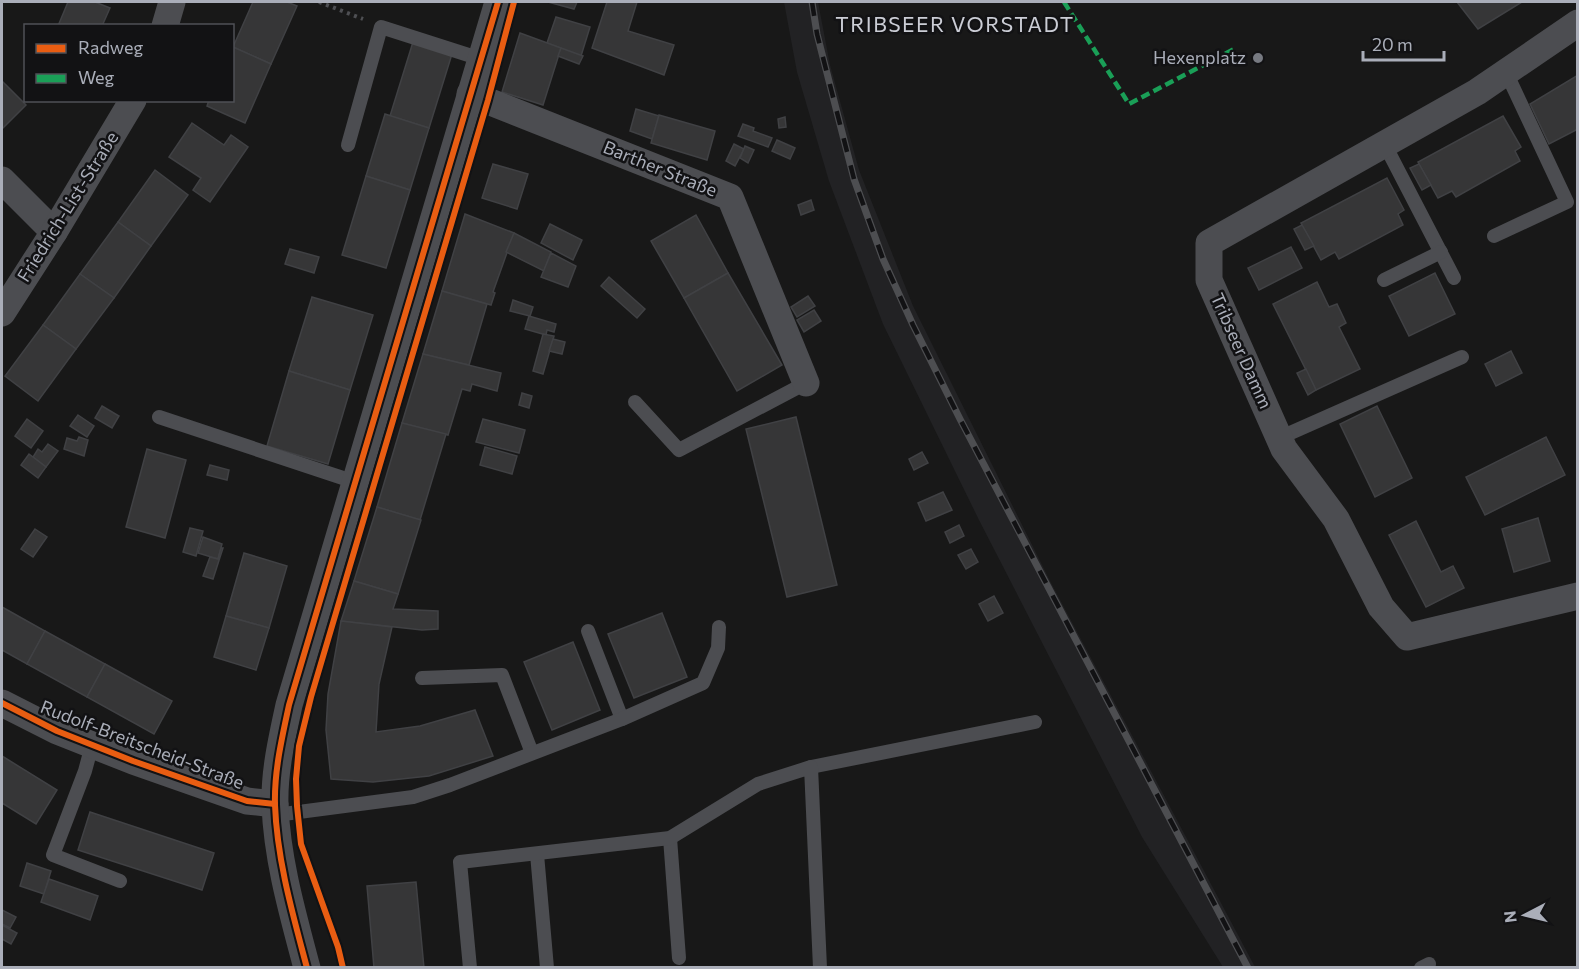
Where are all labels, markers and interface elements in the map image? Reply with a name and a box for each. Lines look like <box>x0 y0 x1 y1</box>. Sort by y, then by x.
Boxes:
district label: TRIBSEER VORSTADT <box>835 11 1075 36</box>
legend <box>24 24 234 102</box>
scale bar <box>1363 24 1444 62</box>
text: 20 m <box>1372 33 1413 55</box>
text: Radweg <box>78 36 143 58</box>
place label: Hexenplatz <box>1153 46 1246 68</box>
marker: Hexenplatz <box>1251 51 1265 65</box>
text: Weg <box>78 66 115 88</box>
street label: Friedrich-List-Straße <box>12 127 122 286</box>
street label: Barther Straße <box>600 135 720 201</box>
street label: Tribseer Damm <box>1207 289 1277 412</box>
street label: Rudolf-Breitscheid-Straße <box>38 695 247 793</box>
north arrow <box>1495 885 1555 945</box>
text: N <box>1499 910 1520 924</box>

